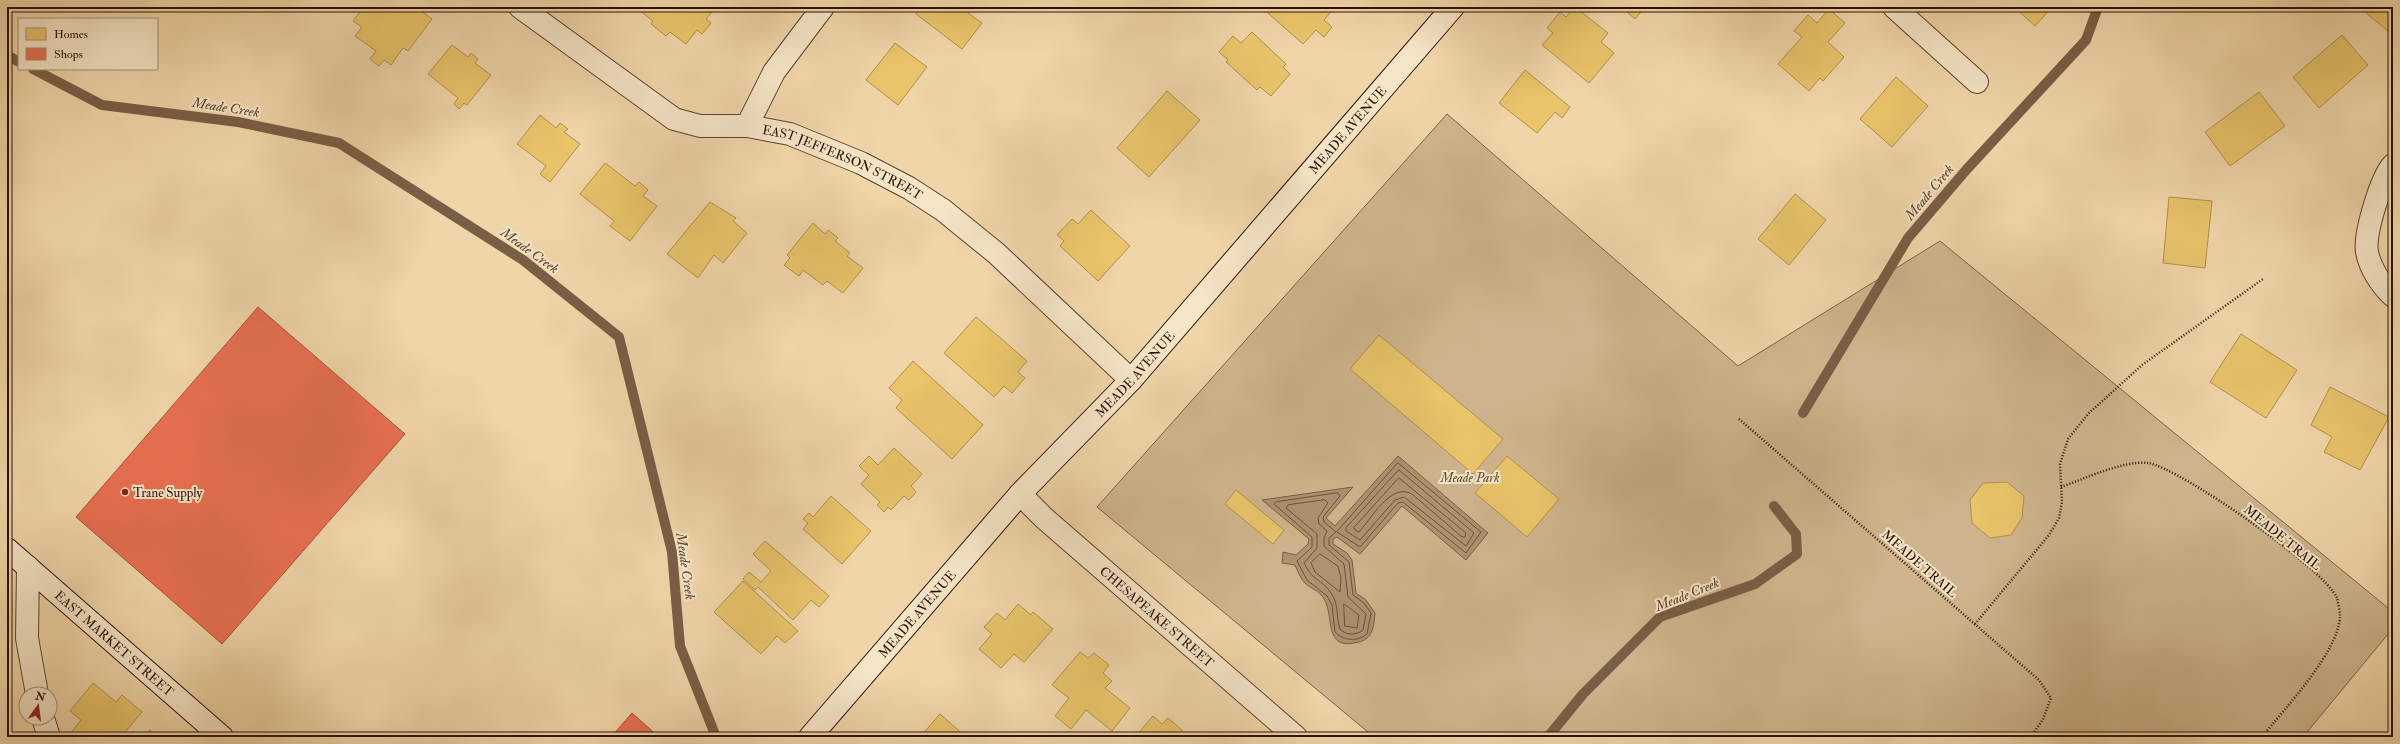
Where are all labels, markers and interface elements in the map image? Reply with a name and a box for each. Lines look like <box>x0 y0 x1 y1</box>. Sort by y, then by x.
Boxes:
legend <box>18 18 158 70</box>
text: Homes <box>54 27 88 42</box>
text: Shops <box>54 47 83 62</box>
street label: MEADE AVENUE <box>1306 83 1390 177</box>
water label: Meade Creek <box>190 94 261 121</box>
street label: EAST JEFFERSON STREET <box>761 122 926 204</box>
water label: Meade Creek <box>1900 161 1958 224</box>
water label: Meade Creek <box>497 223 562 277</box>
street label: MEADE AVENUE <box>1092 328 1178 421</box>
park label: Meade Park <box>1439 470 1500 486</box>
place label: Trane Supply <box>133 485 203 502</box>
marker: Trane Supply <box>120 487 130 497</box>
street label: MEADE TRAIL <box>2241 502 2325 574</box>
street label: MEADE TRAIL <box>1878 527 1961 601</box>
water label: Meade Creek <box>672 530 699 601</box>
street label: CHESAPEAKE STREET <box>1096 563 1217 671</box>
street label: MEADE AVENUE <box>875 567 960 661</box>
water label: Meade Creek <box>1652 574 1722 615</box>
street label: EAST MARKET STREET <box>51 588 177 700</box>
north arrow <box>18 686 58 726</box>
text: N <box>33 689 48 705</box>

